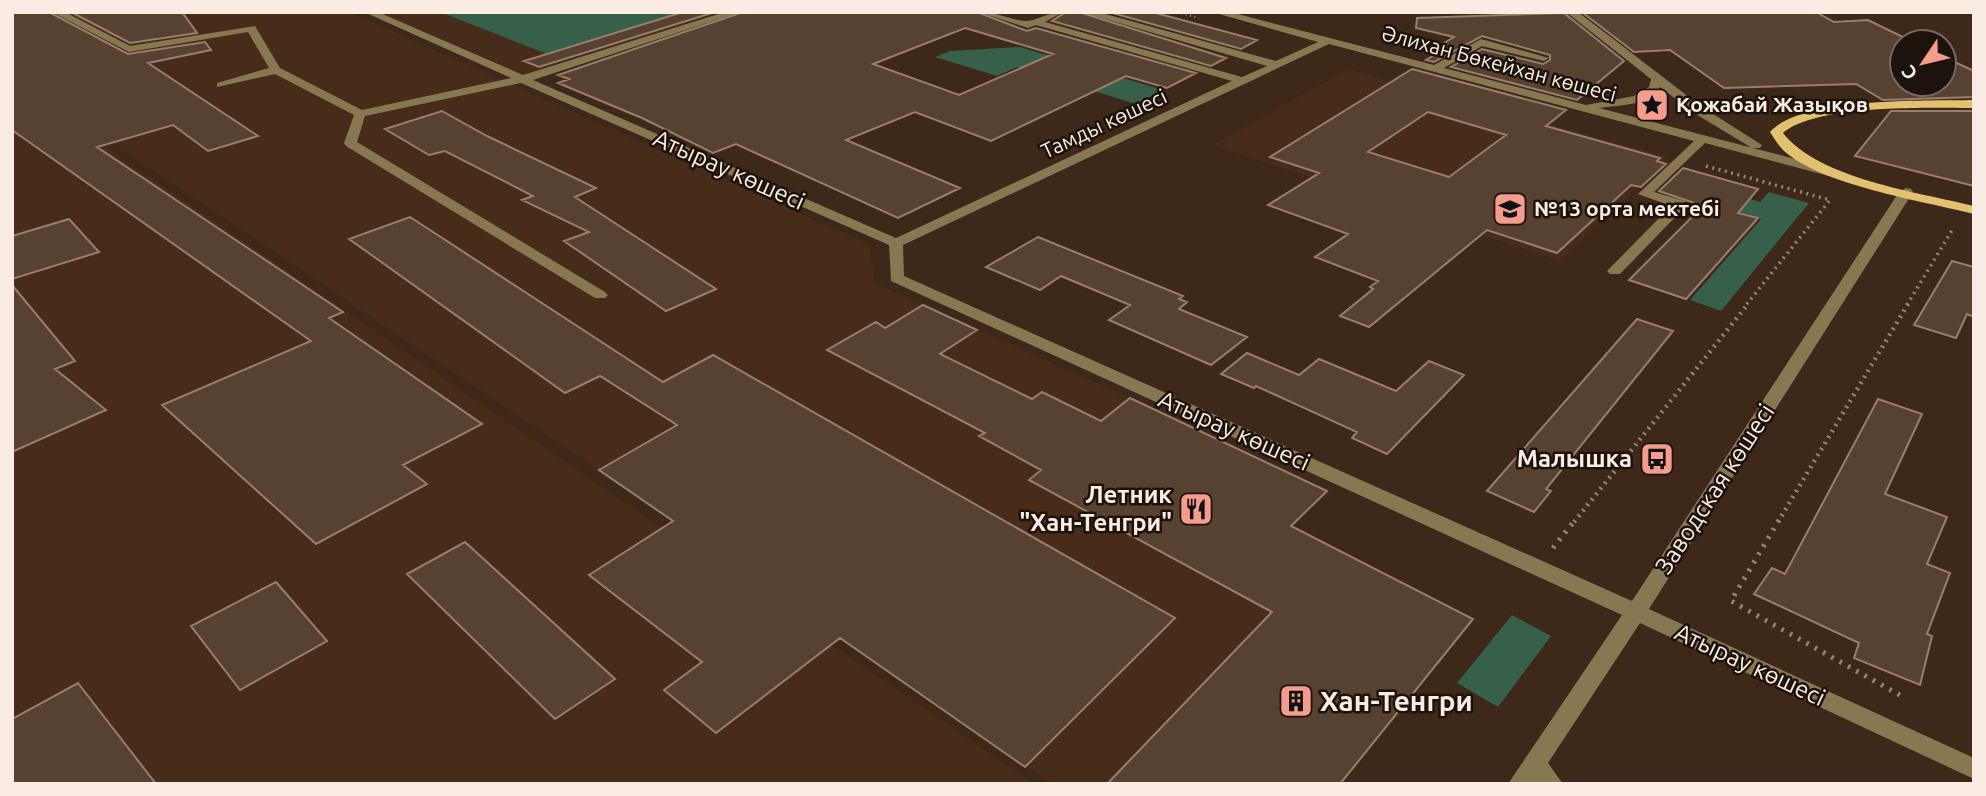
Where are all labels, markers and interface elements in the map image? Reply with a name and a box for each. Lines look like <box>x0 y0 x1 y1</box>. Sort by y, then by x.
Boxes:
street label: Әлихан Бөкейхан көшесі <box>1379 20 1619 106</box>
north arrow <box>1888 28 1958 98</box>
text: С <box>1897 61 1922 84</box>
street label: Тамды көшесі <box>1037 84 1170 163</box>
place icon: Қожабай Жазықов <box>1633 86 1671 124</box>
place label: Қожабай Жазықов <box>1676 92 1868 116</box>
street label: Атырау көшесі <box>649 124 809 215</box>
school or university icon: №13 орта мектебі <box>1491 190 1529 228</box>
place label: №13 орта мектебі <box>1534 196 1720 220</box>
street label: Атырау көшесі <box>1154 385 1314 476</box>
street label: Заводская көшесі <box>1650 399 1780 579</box>
bus stop icon: Малышка <box>1638 440 1676 478</box>
place label: Малышка <box>1517 445 1632 472</box>
place label: Летник "Хан-Тенгри" <box>1020 481 1172 536</box>
restaurant icon: Летник "Хан-Тенгри" <box>1177 490 1215 528</box>
street label: Атырау көшесі <box>1671 618 1830 711</box>
building icon: Хан-Тенгри <box>1277 682 1315 720</box>
place label: Хан-Тенгри <box>1320 685 1473 716</box>

